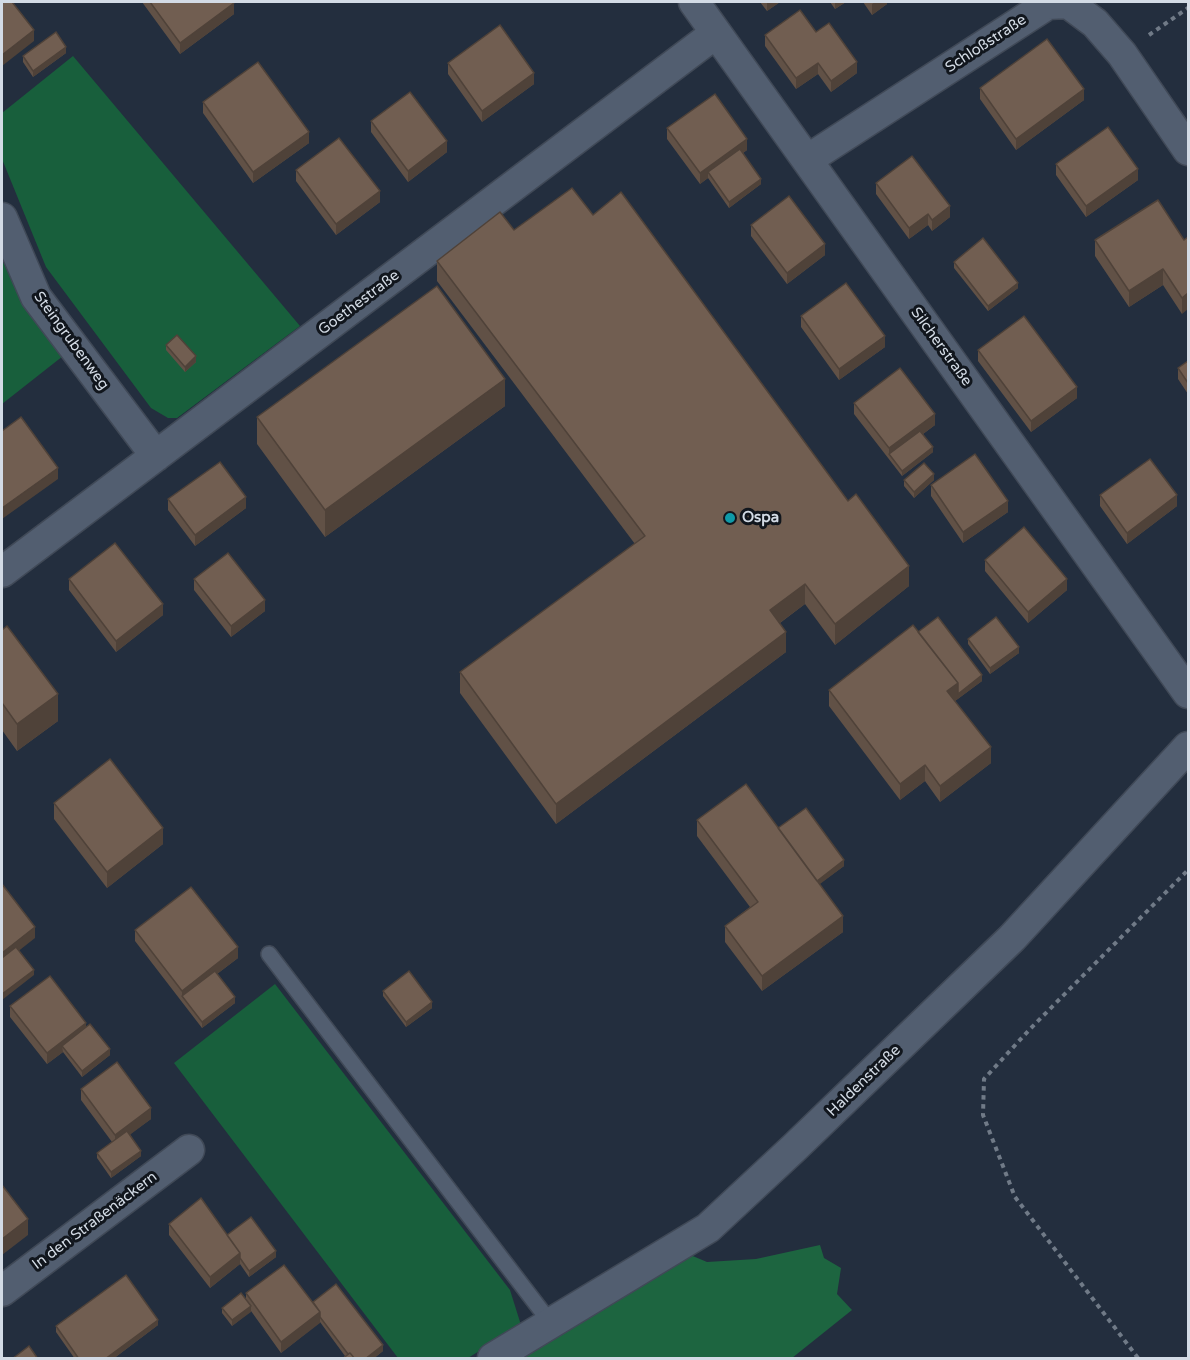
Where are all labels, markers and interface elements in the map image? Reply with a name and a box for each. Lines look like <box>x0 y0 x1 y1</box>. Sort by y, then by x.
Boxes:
street label: Schloßstraße <box>942 11 1030 77</box>
street label: Goethestraße <box>315 267 403 339</box>
street label: Steingrubenweg <box>29 288 113 394</box>
street label: Silcherstraße <box>907 304 975 390</box>
place label: Ospa <box>742 509 779 527</box>
marker: Ospa <box>723 511 737 525</box>
street label: Haldenstraße <box>823 1041 905 1121</box>
street label: In den Straßenäckern <box>29 1168 161 1274</box>

